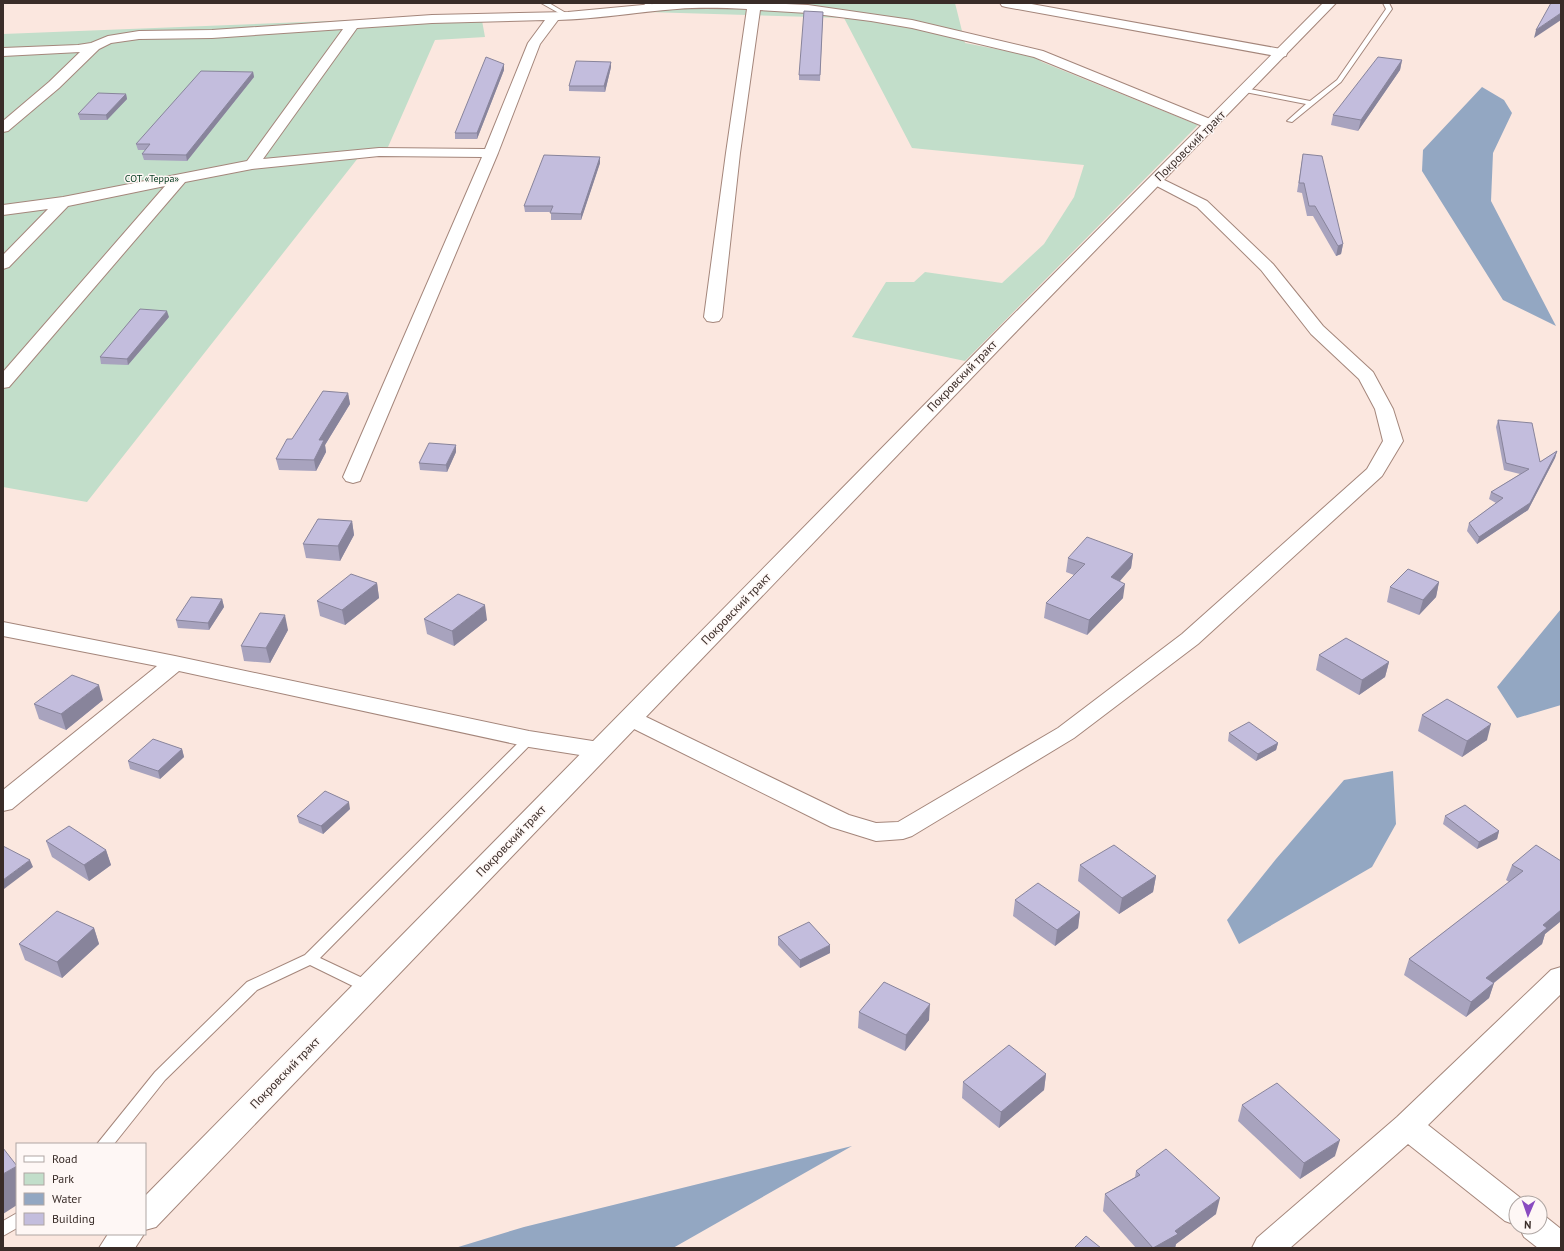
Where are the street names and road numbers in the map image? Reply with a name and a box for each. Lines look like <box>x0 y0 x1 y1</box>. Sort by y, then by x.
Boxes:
street label: Покровский тракт <box>1151 107 1228 184</box>
street label: Покровский тракт <box>924 337 1000 415</box>
street label: Покровский тракт <box>698 570 774 648</box>
street label: Покровский тракт <box>473 802 549 880</box>
street label: Покровский тракт <box>247 1034 323 1112</box>

